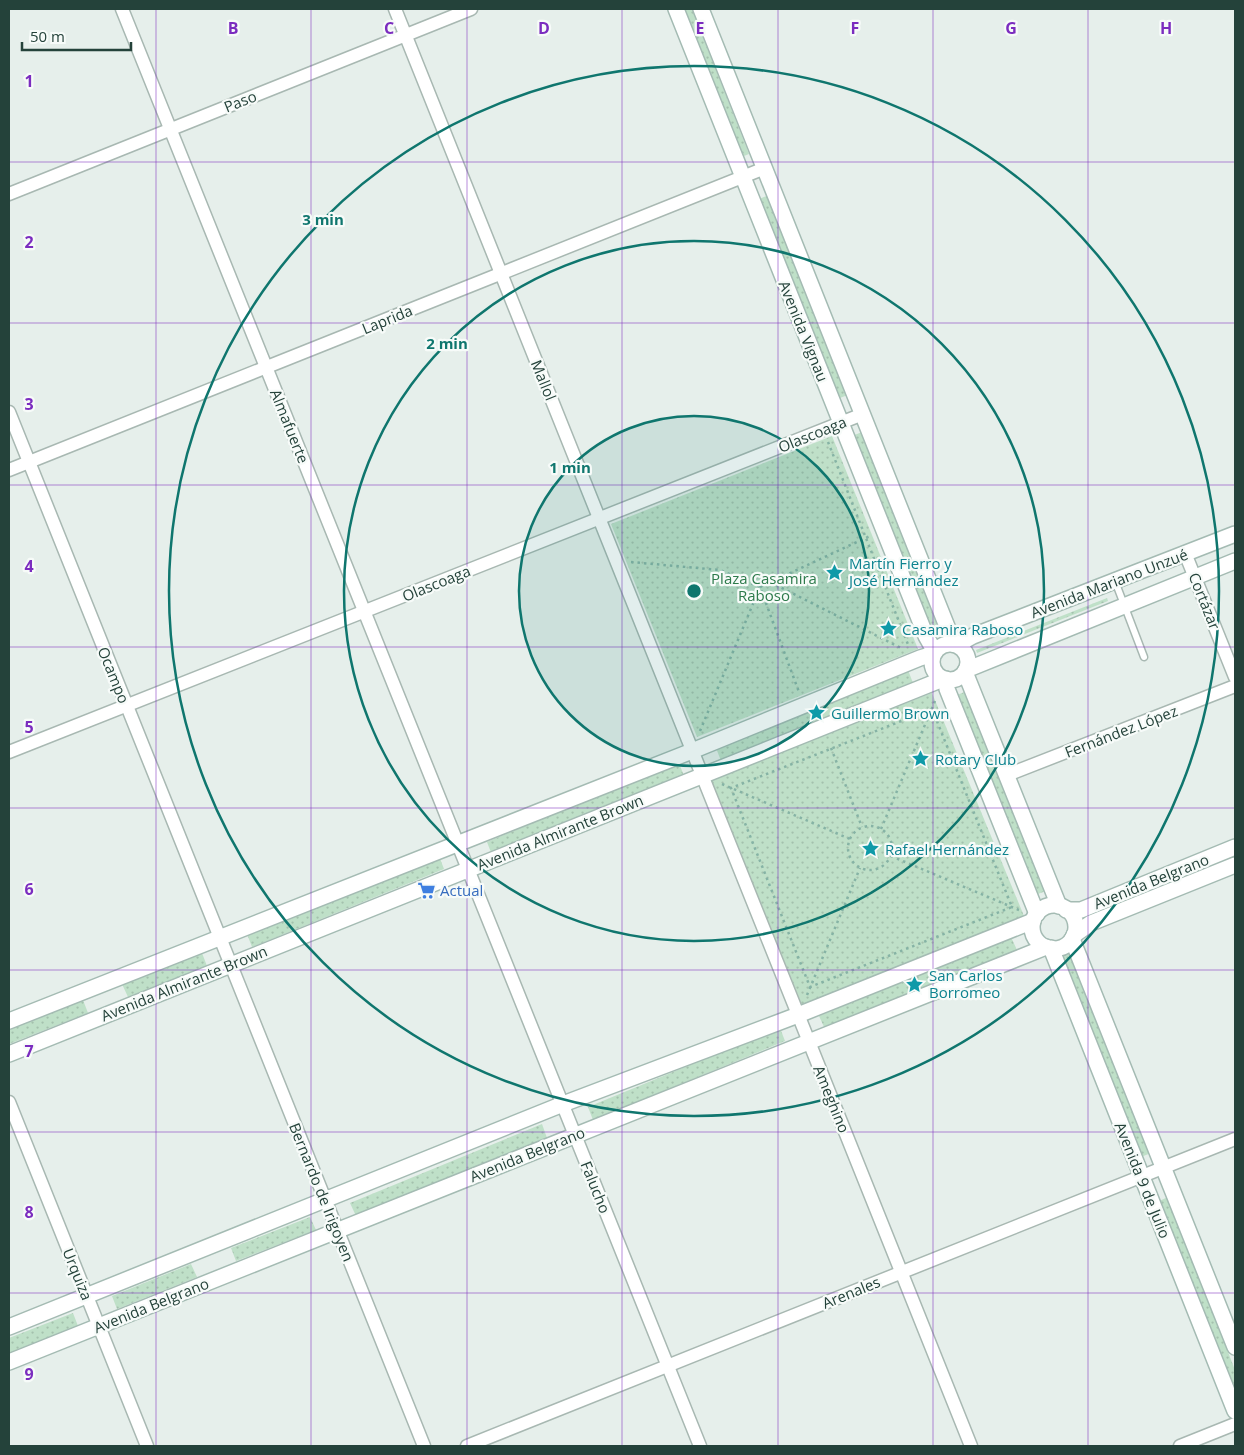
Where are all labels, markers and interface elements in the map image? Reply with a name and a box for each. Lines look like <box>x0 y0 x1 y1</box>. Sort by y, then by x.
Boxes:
text: B <box>228 17 238 39</box>
text: C <box>384 17 394 39</box>
text: D <box>538 17 550 39</box>
text: E <box>696 17 705 39</box>
text: F <box>851 17 859 39</box>
text: G <box>1005 17 1017 39</box>
text: H <box>1160 17 1172 39</box>
scale bar <box>22 20 131 52</box>
text: 50 m <box>30 26 65 46</box>
text: 1 <box>24 70 34 92</box>
street label: Paso <box>221 85 259 117</box>
text: 3 min <box>302 209 344 229</box>
text: 2 <box>24 231 34 253</box>
street label: Avenida Vignau <box>775 277 833 385</box>
street label: Laprida <box>359 300 415 338</box>
text: 2 min <box>426 333 468 353</box>
street label: Mallol <box>527 357 561 403</box>
street label: Almafuerte <box>266 386 314 466</box>
text: 3 <box>24 393 34 415</box>
street label: Olascoaga <box>775 411 849 457</box>
text: 1 min <box>549 457 591 477</box>
street label: Avenida Mariano Unzué <box>1028 544 1190 622</box>
place label: Martín Fierro y José Hernández <box>847 553 959 590</box>
text: 4 <box>24 555 34 577</box>
street label: Olascoaga <box>399 560 473 606</box>
place icon: Martín Fierro y José Hernández <box>825 562 845 582</box>
park label: Plaza Casamira Raboso <box>711 568 817 605</box>
street label: Cortázar <box>1185 570 1225 632</box>
centre of rings <box>685 582 703 600</box>
place icon: Casamira Raboso <box>878 619 898 639</box>
place label: Casamira Raboso <box>902 619 1023 639</box>
street label: Ocampo <box>94 644 134 706</box>
street label: Fernández López <box>1062 700 1180 762</box>
place icon: Guillermo Brown <box>807 703 827 723</box>
place label: Guillermo Brown <box>831 703 950 723</box>
text: 5 <box>24 716 34 738</box>
place icon: Rotary Club <box>911 749 931 769</box>
place label: Rotary Club <box>935 749 1016 769</box>
street label: Avenida Almirante Brown <box>474 789 646 875</box>
place icon: Rafael Hernández <box>861 839 881 859</box>
place label: Rafael Hernández <box>885 839 1009 859</box>
street label: Avenida Belgrano <box>1090 849 1212 913</box>
text: 6 <box>24 878 34 900</box>
supermarket icon: Actual <box>416 880 436 900</box>
place label: Actual <box>440 880 483 900</box>
street label: Avenida Almirante Brown <box>98 940 270 1026</box>
place label: San Carlos Borromeo <box>929 965 1003 1002</box>
place icon: San Carlos Borromeo <box>905 974 925 994</box>
text: 7 <box>24 1040 34 1062</box>
street label: Ameghino <box>809 1062 855 1136</box>
street label: Avenida 9 de Julio <box>1111 1119 1175 1241</box>
street label: Bernardo de Irigoyen <box>285 1120 359 1264</box>
street label: Avenida Belgrano <box>466 1122 588 1186</box>
street label: Falucho <box>577 1158 615 1216</box>
text: 8 <box>24 1201 34 1223</box>
street label: Urquiza <box>58 1245 98 1303</box>
street label: Arenales <box>819 1271 883 1313</box>
street label: Avenida Belgrano <box>90 1273 212 1337</box>
text: 9 <box>24 1363 34 1385</box>

